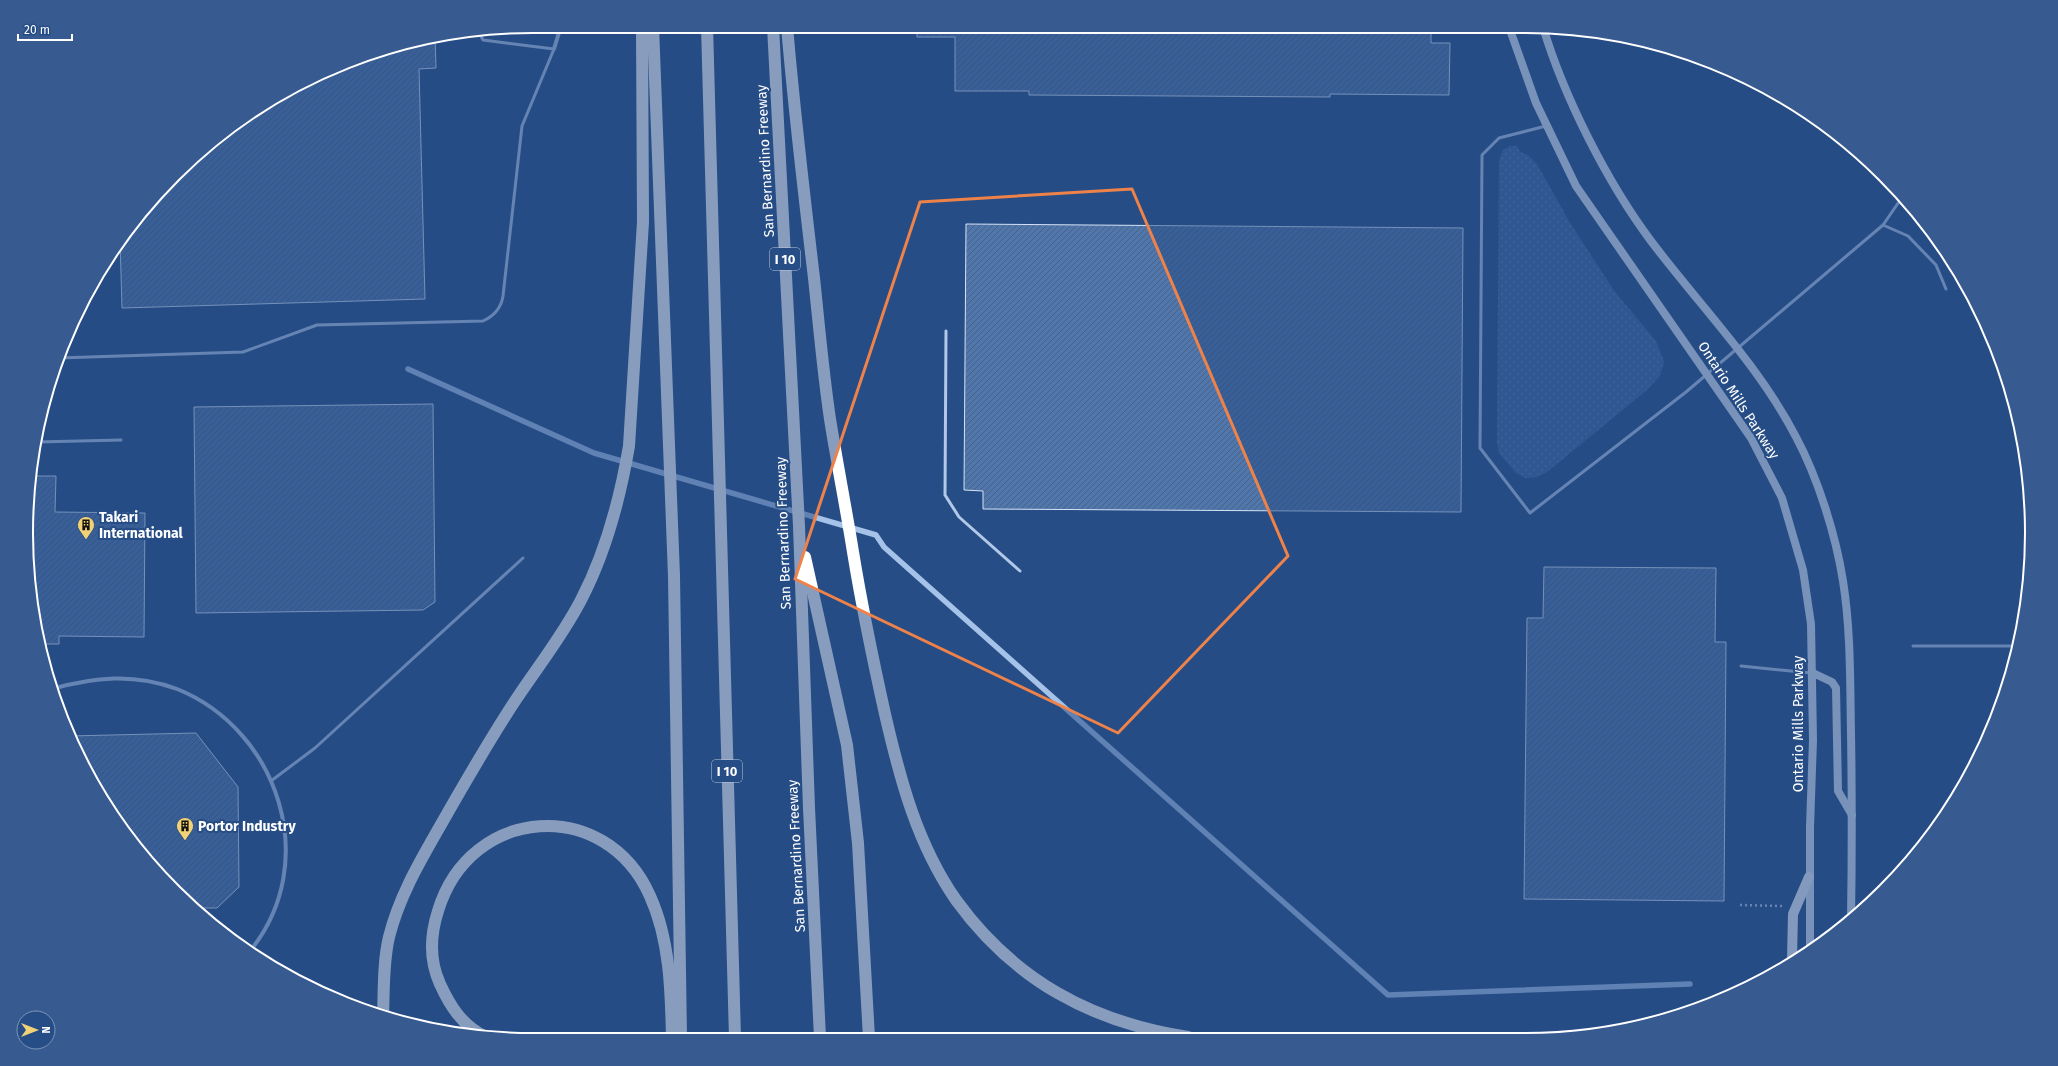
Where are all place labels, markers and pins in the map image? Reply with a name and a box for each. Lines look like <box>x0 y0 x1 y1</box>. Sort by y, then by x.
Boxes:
place label: Takari International <box>99 509 184 542</box>
building icon: Takari International <box>76 515 96 540</box>
building icon: Portor Industry <box>175 816 195 841</box>
place label: Portor Industry <box>198 818 296 835</box>

